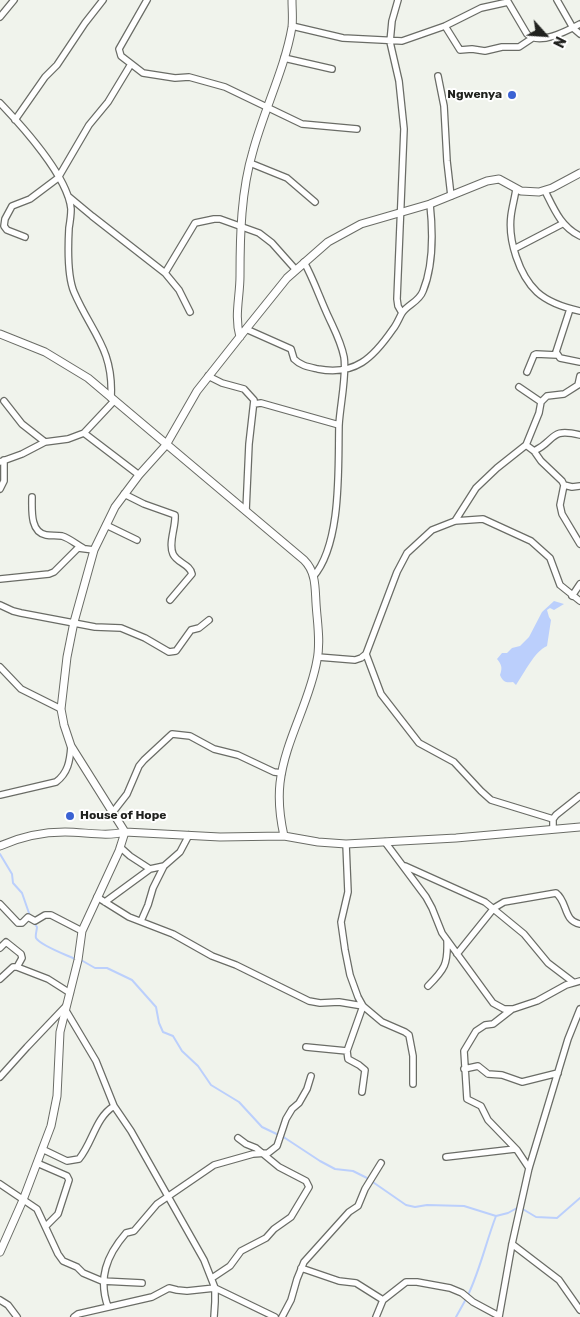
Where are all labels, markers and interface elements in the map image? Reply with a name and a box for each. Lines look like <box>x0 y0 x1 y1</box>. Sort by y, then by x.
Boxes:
north arrow <box>520 10 570 60</box>
text: N <box>549 34 569 50</box>
place label: Ngwenya <box>447 88 502 102</box>
marker: Ngwenya <box>506 89 518 101</box>
place label: House of Hope <box>80 809 166 823</box>
marker: House of Hope <box>64 810 76 822</box>

